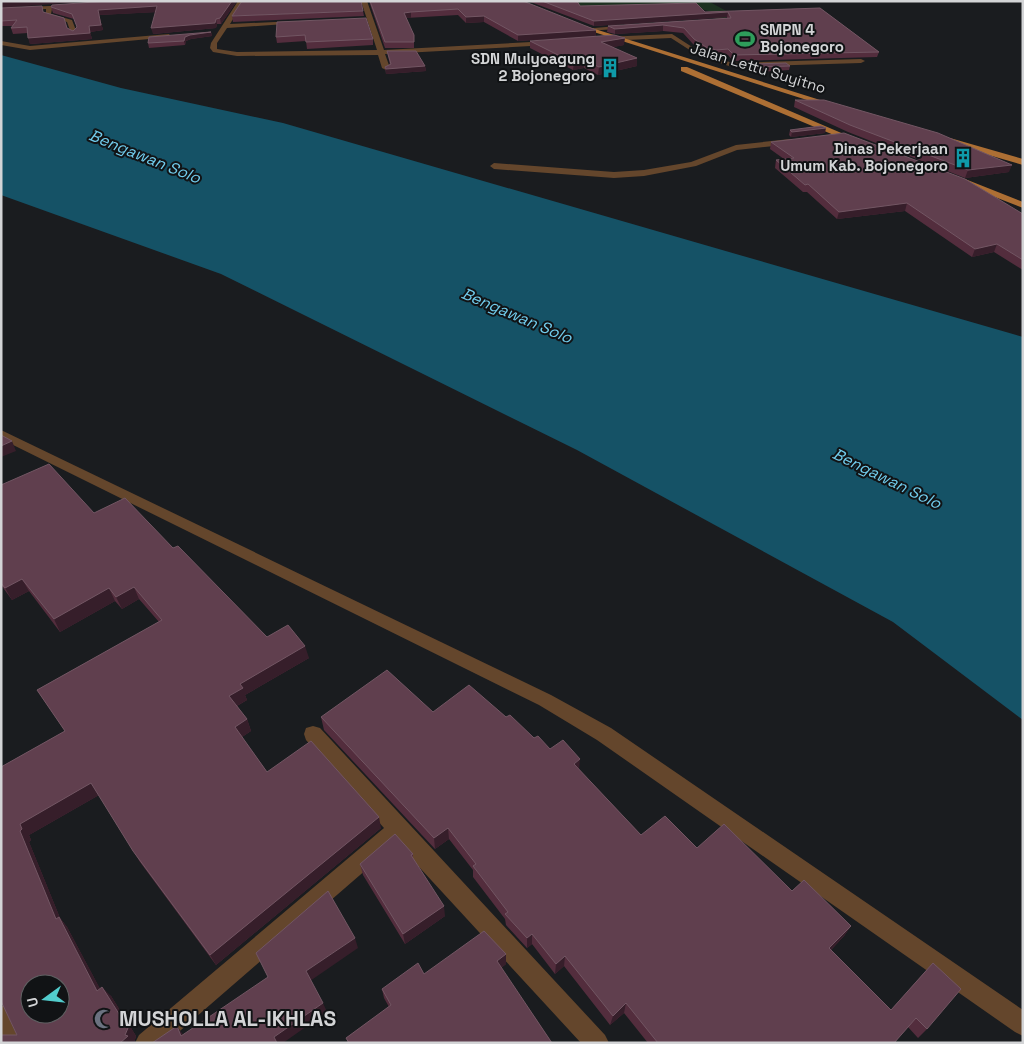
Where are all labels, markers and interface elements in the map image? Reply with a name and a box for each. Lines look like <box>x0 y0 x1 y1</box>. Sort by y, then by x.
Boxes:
place label: SMPN 4 Bojonegoro <box>760 20 844 56</box>
sports icon: SMPN 4 Bojonegoro <box>734 28 756 50</box>
street label: Jalan Lettu Suyitno <box>688 38 828 97</box>
place label: SDN Mulyoagung 2 Bojonegoro <box>471 49 595 85</box>
building icon: SDN Mulyoagung 2 Bojonegoro <box>599 57 621 79</box>
water label: Bengawan Solo <box>86 125 205 189</box>
place label: Dinas Pekerjaan Umum Kab. Bojonegoro <box>780 139 948 175</box>
building icon: Dinas Pekerjaan Umum Kab. Bojonegoro <box>952 147 974 169</box>
water label: Bengawan Solo <box>458 283 576 349</box>
water label: Bengawan Solo <box>829 443 946 514</box>
north arrow <box>20 974 70 1024</box>
text: U <box>23 995 42 1009</box>
place label: MUSHOLLA AL-IKHLAS <box>119 1005 336 1032</box>
mosque icon: MUSHOLLA AL-IKHLAS <box>93 1008 115 1030</box>

